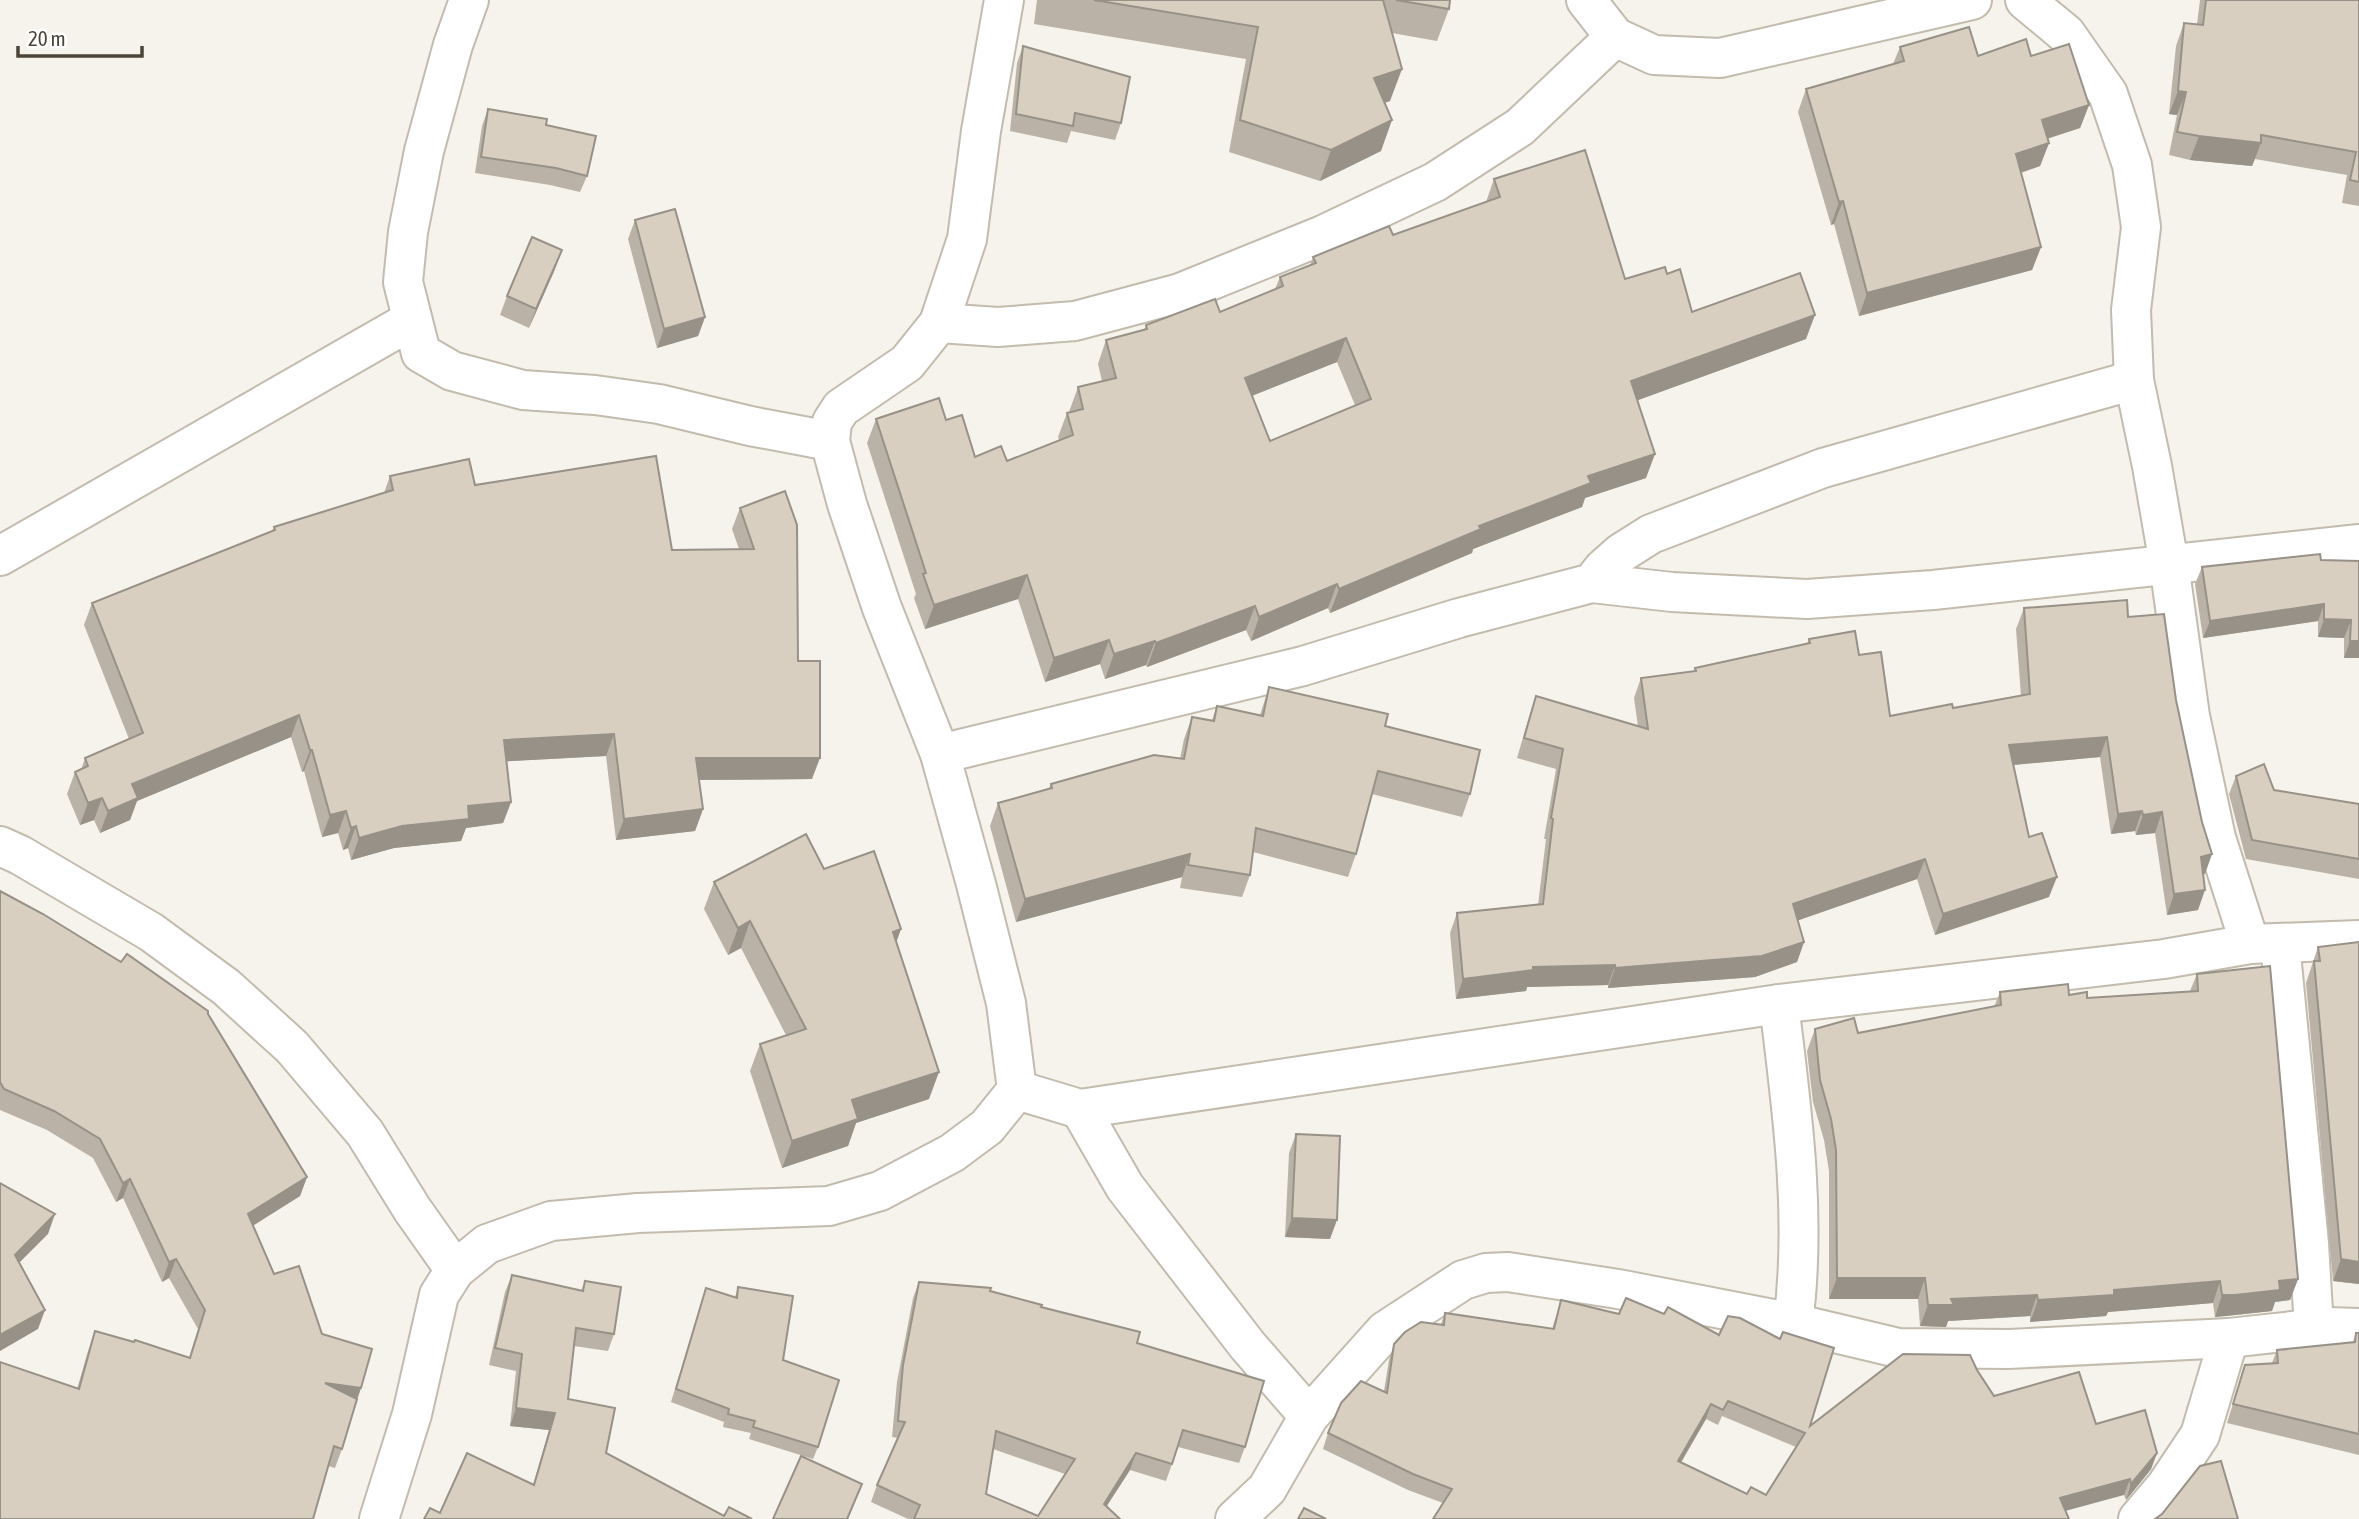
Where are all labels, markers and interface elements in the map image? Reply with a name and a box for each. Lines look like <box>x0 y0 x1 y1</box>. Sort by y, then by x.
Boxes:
scale bar <box>18 14 142 58</box>
text: 20 m <box>28 26 66 50</box>

